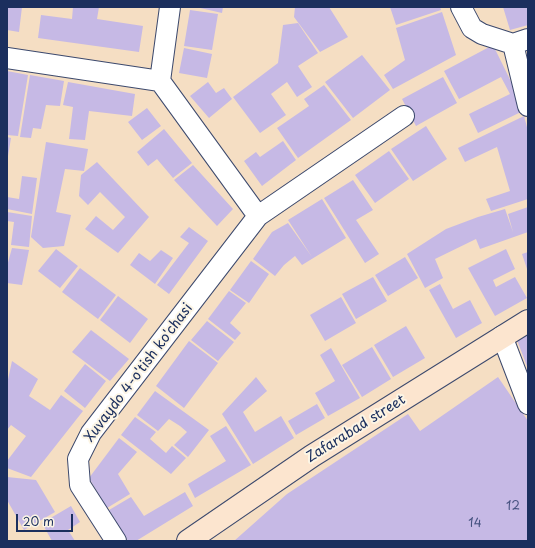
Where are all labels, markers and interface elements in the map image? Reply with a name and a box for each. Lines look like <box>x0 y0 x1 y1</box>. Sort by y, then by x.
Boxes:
street label: Xuvaydo 4-o'tish ko'chasi <box>81 301 197 445</box>
street label: Zafarabad street <box>303 392 409 466</box>
house number: 12 <box>506 500 520 514</box>
scale bar <box>18 506 75 532</box>
text: 20 m <box>23 512 54 530</box>
house number: 14 <box>468 517 482 531</box>

